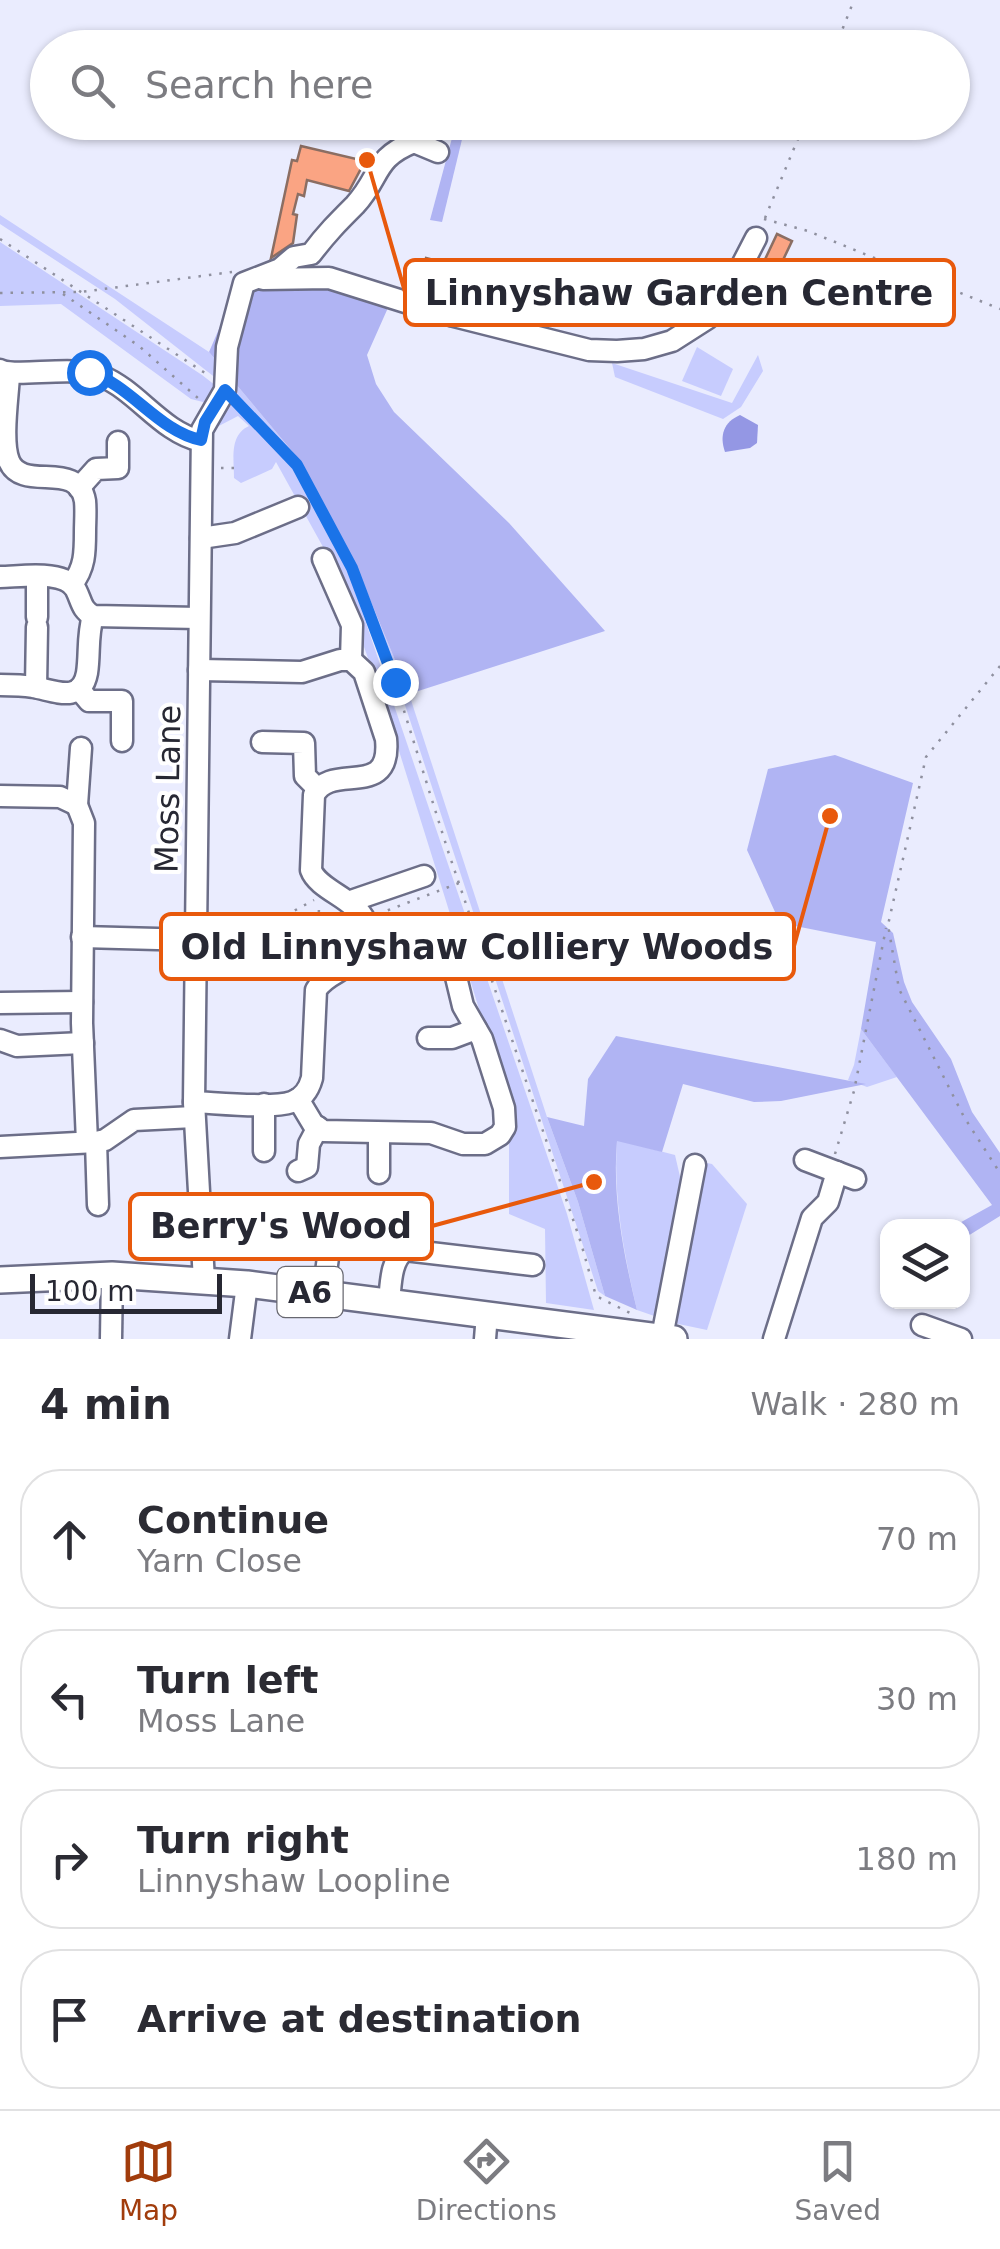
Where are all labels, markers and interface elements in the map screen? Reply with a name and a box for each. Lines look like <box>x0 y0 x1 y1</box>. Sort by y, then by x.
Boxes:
search box <box>30 30 970 140</box>
icon: search <box>65 58 120 113</box>
text: Search here <box>145 63 373 107</box>
callout: Linnyshaw Garden Centre <box>405 260 954 325</box>
text: Linnyshaw Garden Centre <box>425 273 933 313</box>
route start <box>67 350 113 396</box>
route end <box>373 660 419 706</box>
street label: Moss Lane <box>148 705 188 873</box>
callout: Old Linnyshaw Colliery Woods <box>161 914 794 979</box>
text: Old Linnyshaw Colliery Woods <box>181 927 773 967</box>
callout: Berry's Wood <box>130 1194 432 1259</box>
text: Berry's Wood <box>150 1206 412 1246</box>
map controls <box>880 1219 970 1309</box>
button: layers <box>880 1219 970 1309</box>
road number: A6 <box>278 1267 342 1317</box>
scale bar <box>30 1269 222 1314</box>
text: 100 m <box>45 1275 135 1308</box>
text: 4 min <box>40 1380 172 1429</box>
text: Walk · 280 m <box>750 1385 960 1423</box>
text: Continue <box>137 1498 329 1542</box>
icon: ahead <box>42 1512 97 1567</box>
text: 70 m <box>876 1520 958 1558</box>
text: Yarn Close <box>137 1542 302 1580</box>
text: Turn left <box>137 1658 318 1702</box>
icon: left <box>42 1672 97 1727</box>
text: 30 m <box>876 1680 958 1718</box>
text: Moss Lane <box>137 1702 305 1740</box>
text: Turn right <box>137 1818 349 1862</box>
icon: right <box>42 1832 97 1887</box>
text: 180 m <box>856 1840 958 1878</box>
text: Linnyshaw Loopline <box>137 1862 451 1900</box>
icon: arrive <box>42 1992 97 2047</box>
text: Arrive at destination <box>137 1997 582 2041</box>
tab: Map <box>119 2134 178 2227</box>
tab: Directions <box>416 2134 557 2227</box>
tab: Saved <box>795 2134 881 2227</box>

